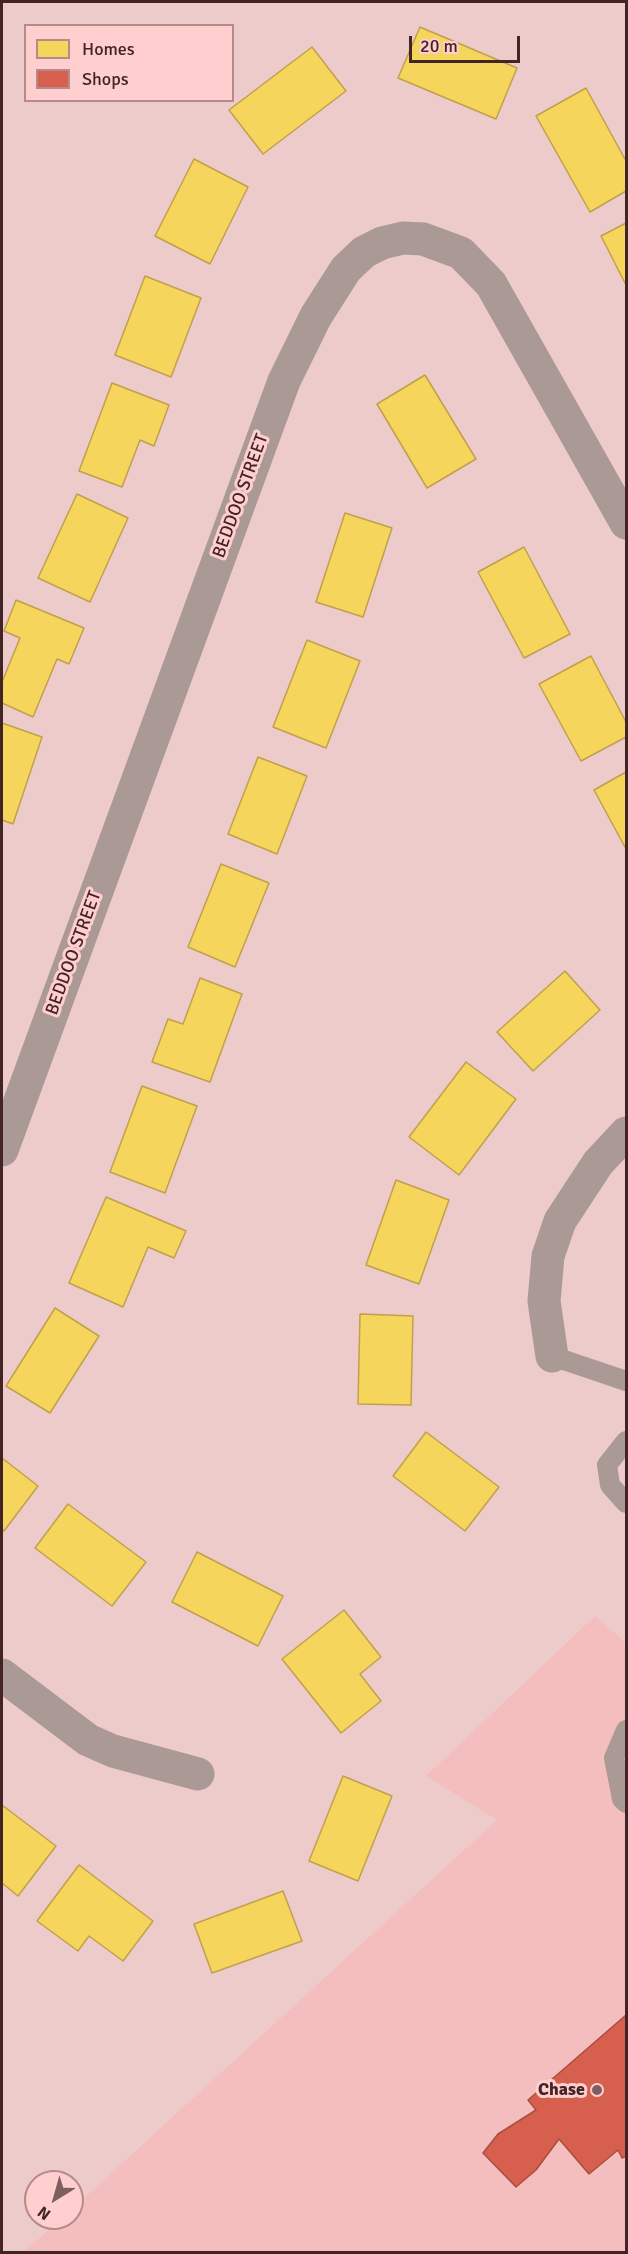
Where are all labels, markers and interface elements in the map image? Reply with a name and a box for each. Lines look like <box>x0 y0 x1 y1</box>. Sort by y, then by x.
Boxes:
legend <box>24 24 234 102</box>
scale bar <box>412 24 523 62</box>
text: 20 m <box>420 35 458 57</box>
text: Homes <box>82 38 135 60</box>
text: Shops <box>82 68 129 90</box>
street label: BEDDOO STREET <box>209 431 273 561</box>
street label: BEDDOO STREET <box>42 888 106 1018</box>
place label: Chase <box>538 2079 585 2101</box>
marker: Chase <box>590 2083 604 2097</box>
north arrow <box>24 2170 84 2230</box>
text: N <box>34 2201 55 2224</box>

